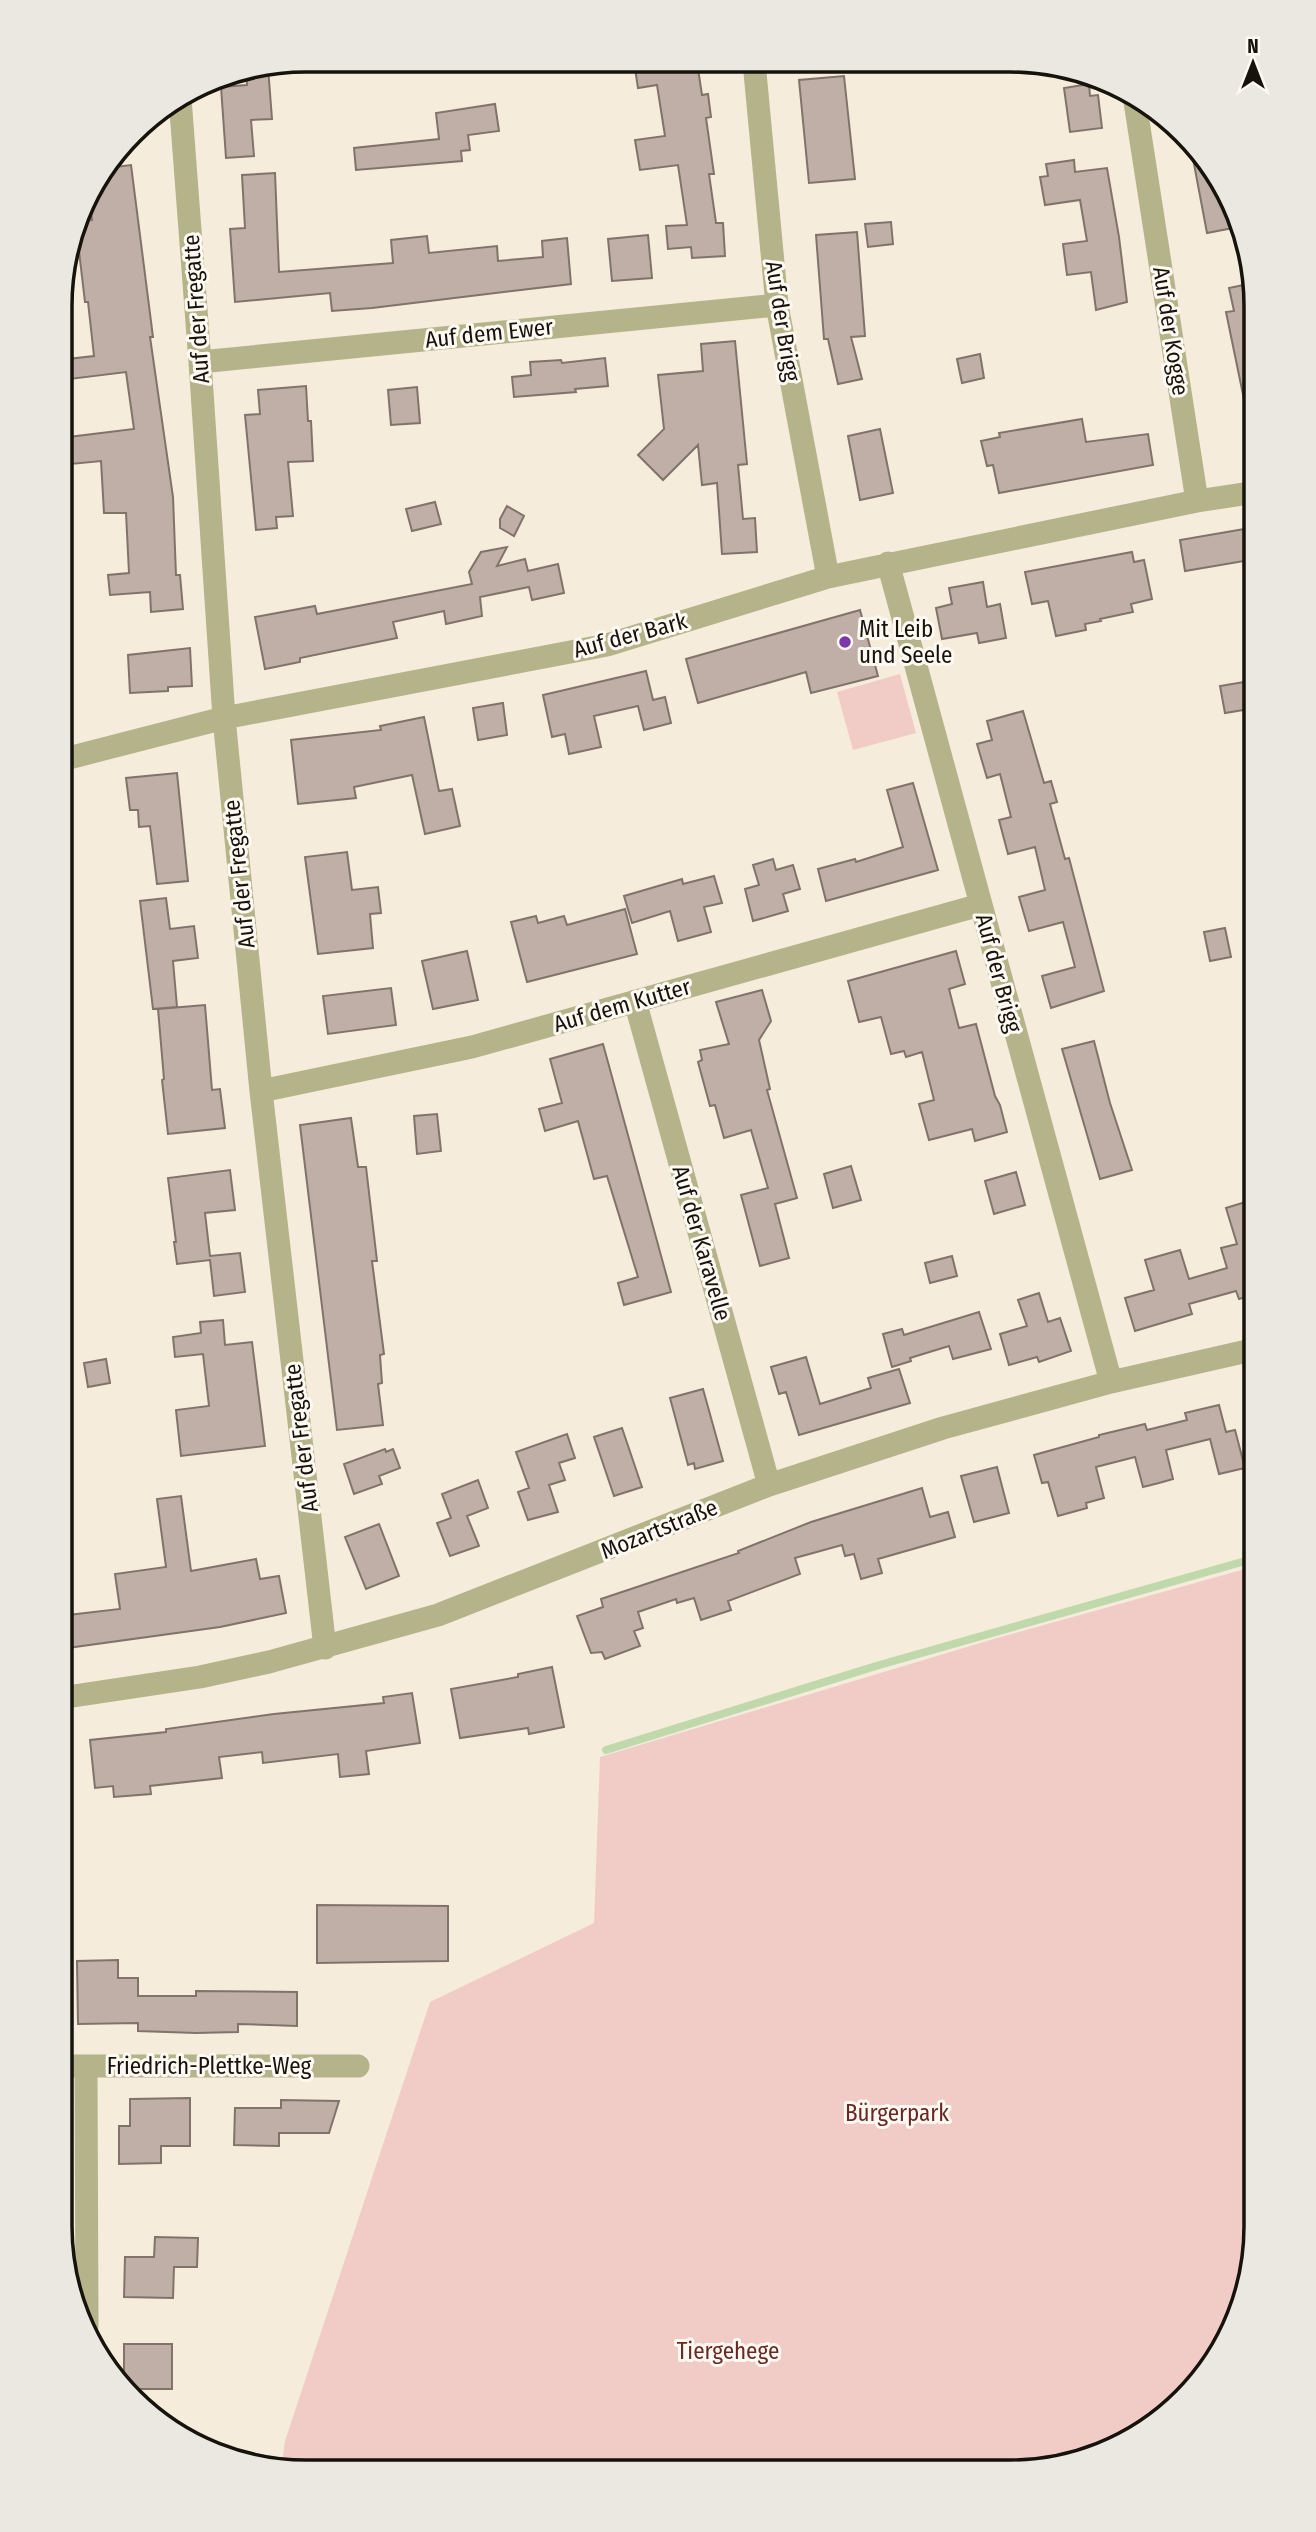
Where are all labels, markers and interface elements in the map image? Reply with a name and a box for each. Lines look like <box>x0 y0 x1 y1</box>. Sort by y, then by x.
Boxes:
north arrow <box>1218 28 1288 98</box>
text: N <box>1247 35 1259 58</box>
street label: Auf der Fregatte <box>177 233 215 385</box>
street label: Auf der Brigg <box>760 259 806 383</box>
street label: Auf der Kogge <box>1147 264 1195 398</box>
street label: Auf dem Ewer <box>424 312 554 354</box>
street label: Auf der Bark <box>570 606 690 664</box>
place label: Mit Leib und Seele <box>859 615 952 669</box>
marker: Mit Leib und Seele <box>837 634 853 650</box>
street label: Auf der Fregatte <box>217 798 261 950</box>
street label: Auf der Brigg <box>970 911 1028 1036</box>
street label: Auf dem Kutter <box>550 972 694 1038</box>
street label: Auf der Karavelle <box>666 1162 738 1324</box>
street label: Auf der Fregatte <box>278 1362 324 1514</box>
street label: Mozartstraße <box>596 1493 722 1565</box>
street label: Friedrich-Plettke-Weg <box>107 2052 312 2080</box>
park label: Bürgerpark <box>845 2099 949 2127</box>
park label: Tiergehege <box>677 2337 779 2365</box>

